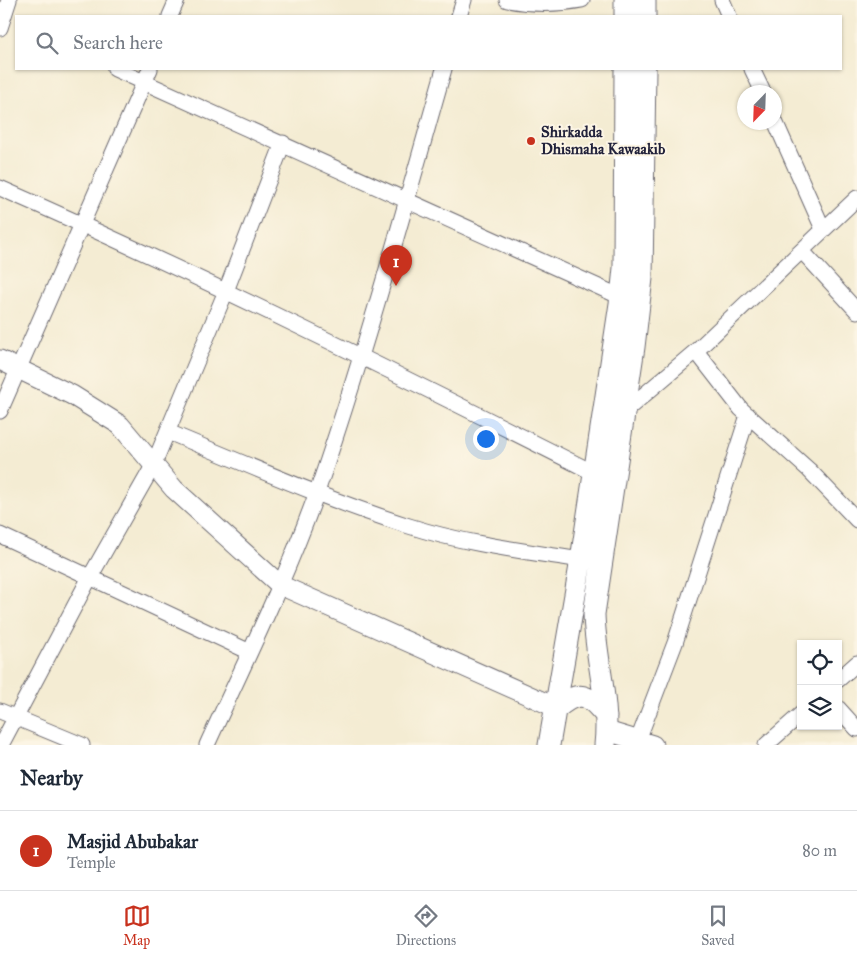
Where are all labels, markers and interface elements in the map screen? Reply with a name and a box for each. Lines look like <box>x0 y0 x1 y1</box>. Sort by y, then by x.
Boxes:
search box <box>15 15 842 70</box>
icon: search <box>33 29 61 57</box>
text: Search here <box>73 31 163 54</box>
north arrow <box>737 85 782 130</box>
place label: Shirkadda Dhismaha Kawaakib <box>541 123 666 158</box>
marker: Shirkadda Dhismaha Kawaakib <box>525 135 537 147</box>
pin: 1 <box>380 245 412 286</box>
your location <box>473 426 499 452</box>
map controls <box>797 640 842 730</box>
button: locate <box>797 640 842 685</box>
button: layers <box>797 685 842 730</box>
text: Nearby <box>20 765 83 791</box>
text: Masjid Abubakar <box>67 830 198 853</box>
text: 1 <box>33 841 39 860</box>
text: 80 m <box>802 841 837 860</box>
text: Temple <box>67 853 116 872</box>
tab: Map <box>123 902 151 949</box>
tab: Directions <box>396 902 456 949</box>
tab: Saved <box>701 902 734 949</box>

